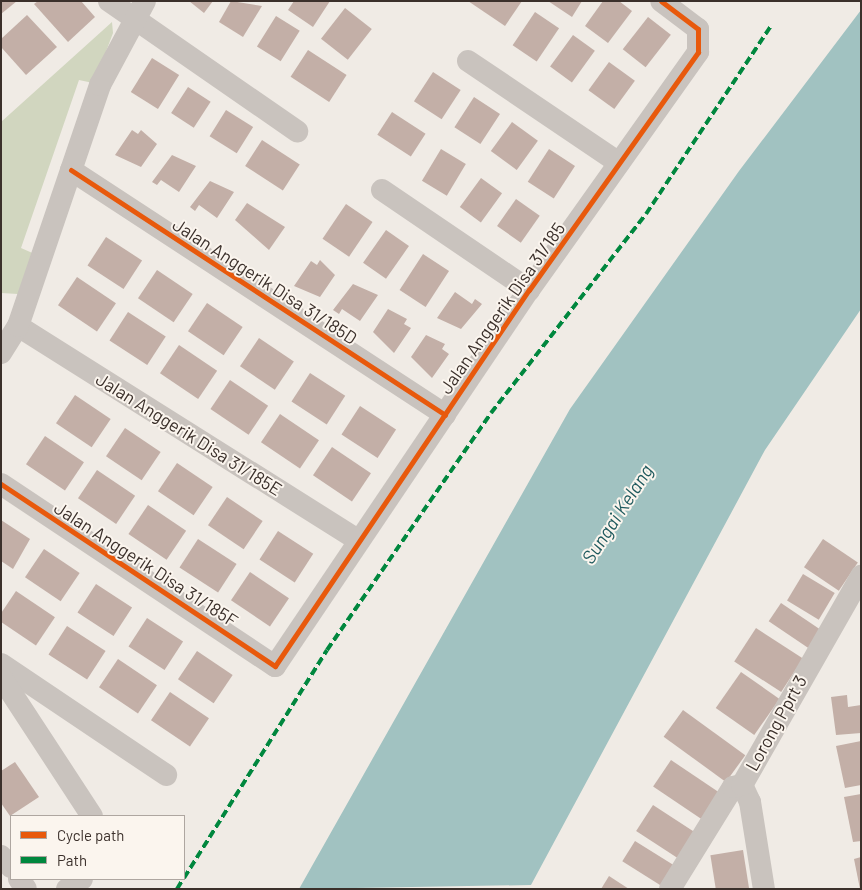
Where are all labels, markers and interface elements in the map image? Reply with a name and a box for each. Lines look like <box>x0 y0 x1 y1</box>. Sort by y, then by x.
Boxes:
street label: Jalan Anggerik Disa 31/185D <box>169 213 361 349</box>
street label: Jalan Anggerik Disa 31/185 <box>435 218 569 398</box>
street label: Jalan Anggerik Disa 31/185E <box>92 368 286 500</box>
water label: Sungai Kelang <box>576 460 658 568</box>
street label: Jalan Anggerik Disa 31/185F <box>50 497 242 631</box>
street label: Lorong Pprt 3 <box>741 671 811 775</box>
legend <box>10 815 185 880</box>
text: Cycle path <box>57 826 124 844</box>
text: Path <box>57 851 87 869</box>

